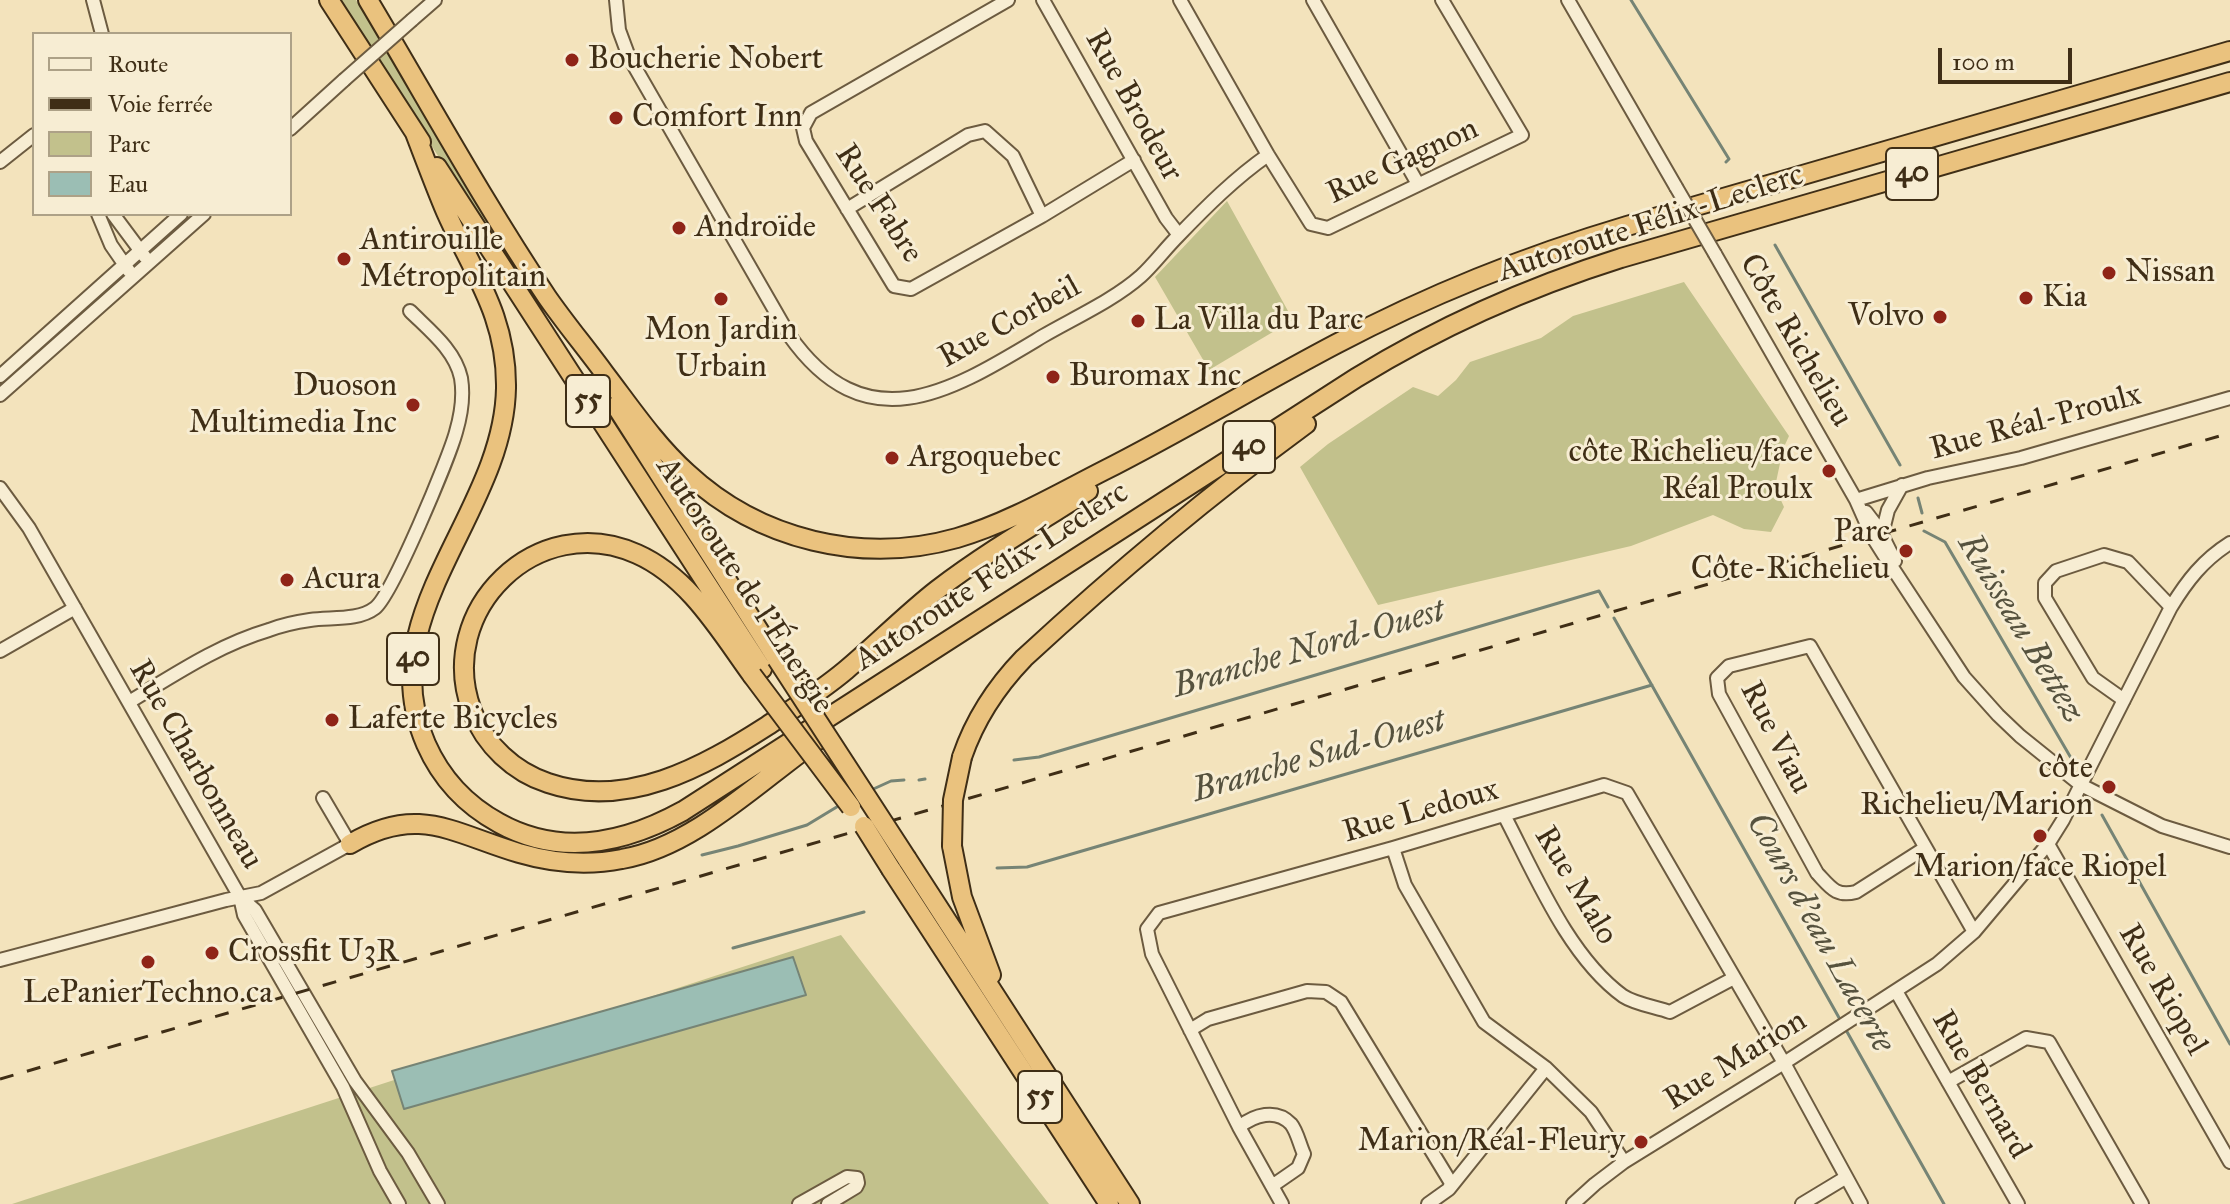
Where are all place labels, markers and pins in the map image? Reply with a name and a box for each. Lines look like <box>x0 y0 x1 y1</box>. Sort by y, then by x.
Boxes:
place label: Boucherie Nobert <box>588 41 823 79</box>
marker: Boucherie Nobert <box>563 51 581 69</box>
place label: Comfort Inn <box>632 99 802 137</box>
marker: Comfort Inn <box>607 109 625 127</box>
place label: Androïde <box>695 209 816 247</box>
marker: Androïde <box>670 219 688 237</box>
place label: Antirouille Métropolitain <box>360 222 546 297</box>
marker: Antirouille Métropolitain <box>335 250 353 268</box>
place label: Nissan <box>2125 254 2215 292</box>
marker: Nissan <box>2100 264 2118 282</box>
place label: Kia <box>2042 279 2087 317</box>
marker: Kia <box>2017 289 2035 307</box>
marker: Mon Jardin Urbain <box>712 290 730 308</box>
place label: Volvo <box>1848 298 1924 336</box>
place label: La Villa du Parc <box>1154 302 1363 340</box>
marker: Volvo <box>1931 308 1949 326</box>
place label: Mon Jardin Urbain <box>645 312 797 387</box>
marker: La Villa du Parc <box>1129 312 1147 330</box>
place label: Buromax Inc <box>1069 358 1241 396</box>
place label: Duoson Multimedia Inc <box>189 368 397 443</box>
marker: Buromax Inc <box>1044 368 1062 386</box>
marker: Duoson Multimedia Inc <box>404 396 422 414</box>
place label: côte Richelieu/face Réal Proulx <box>1568 434 1813 509</box>
place label: Argoquebec <box>908 439 1061 477</box>
marker: Argoquebec <box>883 449 901 467</box>
marker: côte Richelieu/face Réal Proulx <box>1820 462 1838 480</box>
place label: Parc Côte-Richelieu <box>1691 514 1890 589</box>
marker: Parc Côte-Richelieu <box>1897 542 1915 560</box>
place label: Acura <box>303 561 380 599</box>
marker: Acura <box>278 571 296 589</box>
place label: Laferte Bicycles <box>348 701 558 739</box>
marker: Laferte Bicycles <box>323 711 341 729</box>
place label: côte Richelieu/Marion <box>1860 750 2093 825</box>
marker: côte Richelieu/Marion <box>2100 778 2118 796</box>
marker: Marion/face Riopel <box>2031 827 2049 845</box>
place label: Marion/face Riopel <box>1914 849 2166 887</box>
place label: Crossfit U3R <box>228 934 399 972</box>
marker: Crossfit U3R <box>203 944 221 962</box>
marker: LePanierTechno.ca <box>139 953 157 971</box>
place label: LePanierTechno.ca <box>23 975 273 1013</box>
place label: Marion/Réal-Fleury <box>1358 1123 1625 1161</box>
marker: Marion/Réal-Fleury <box>1632 1133 1650 1151</box>

